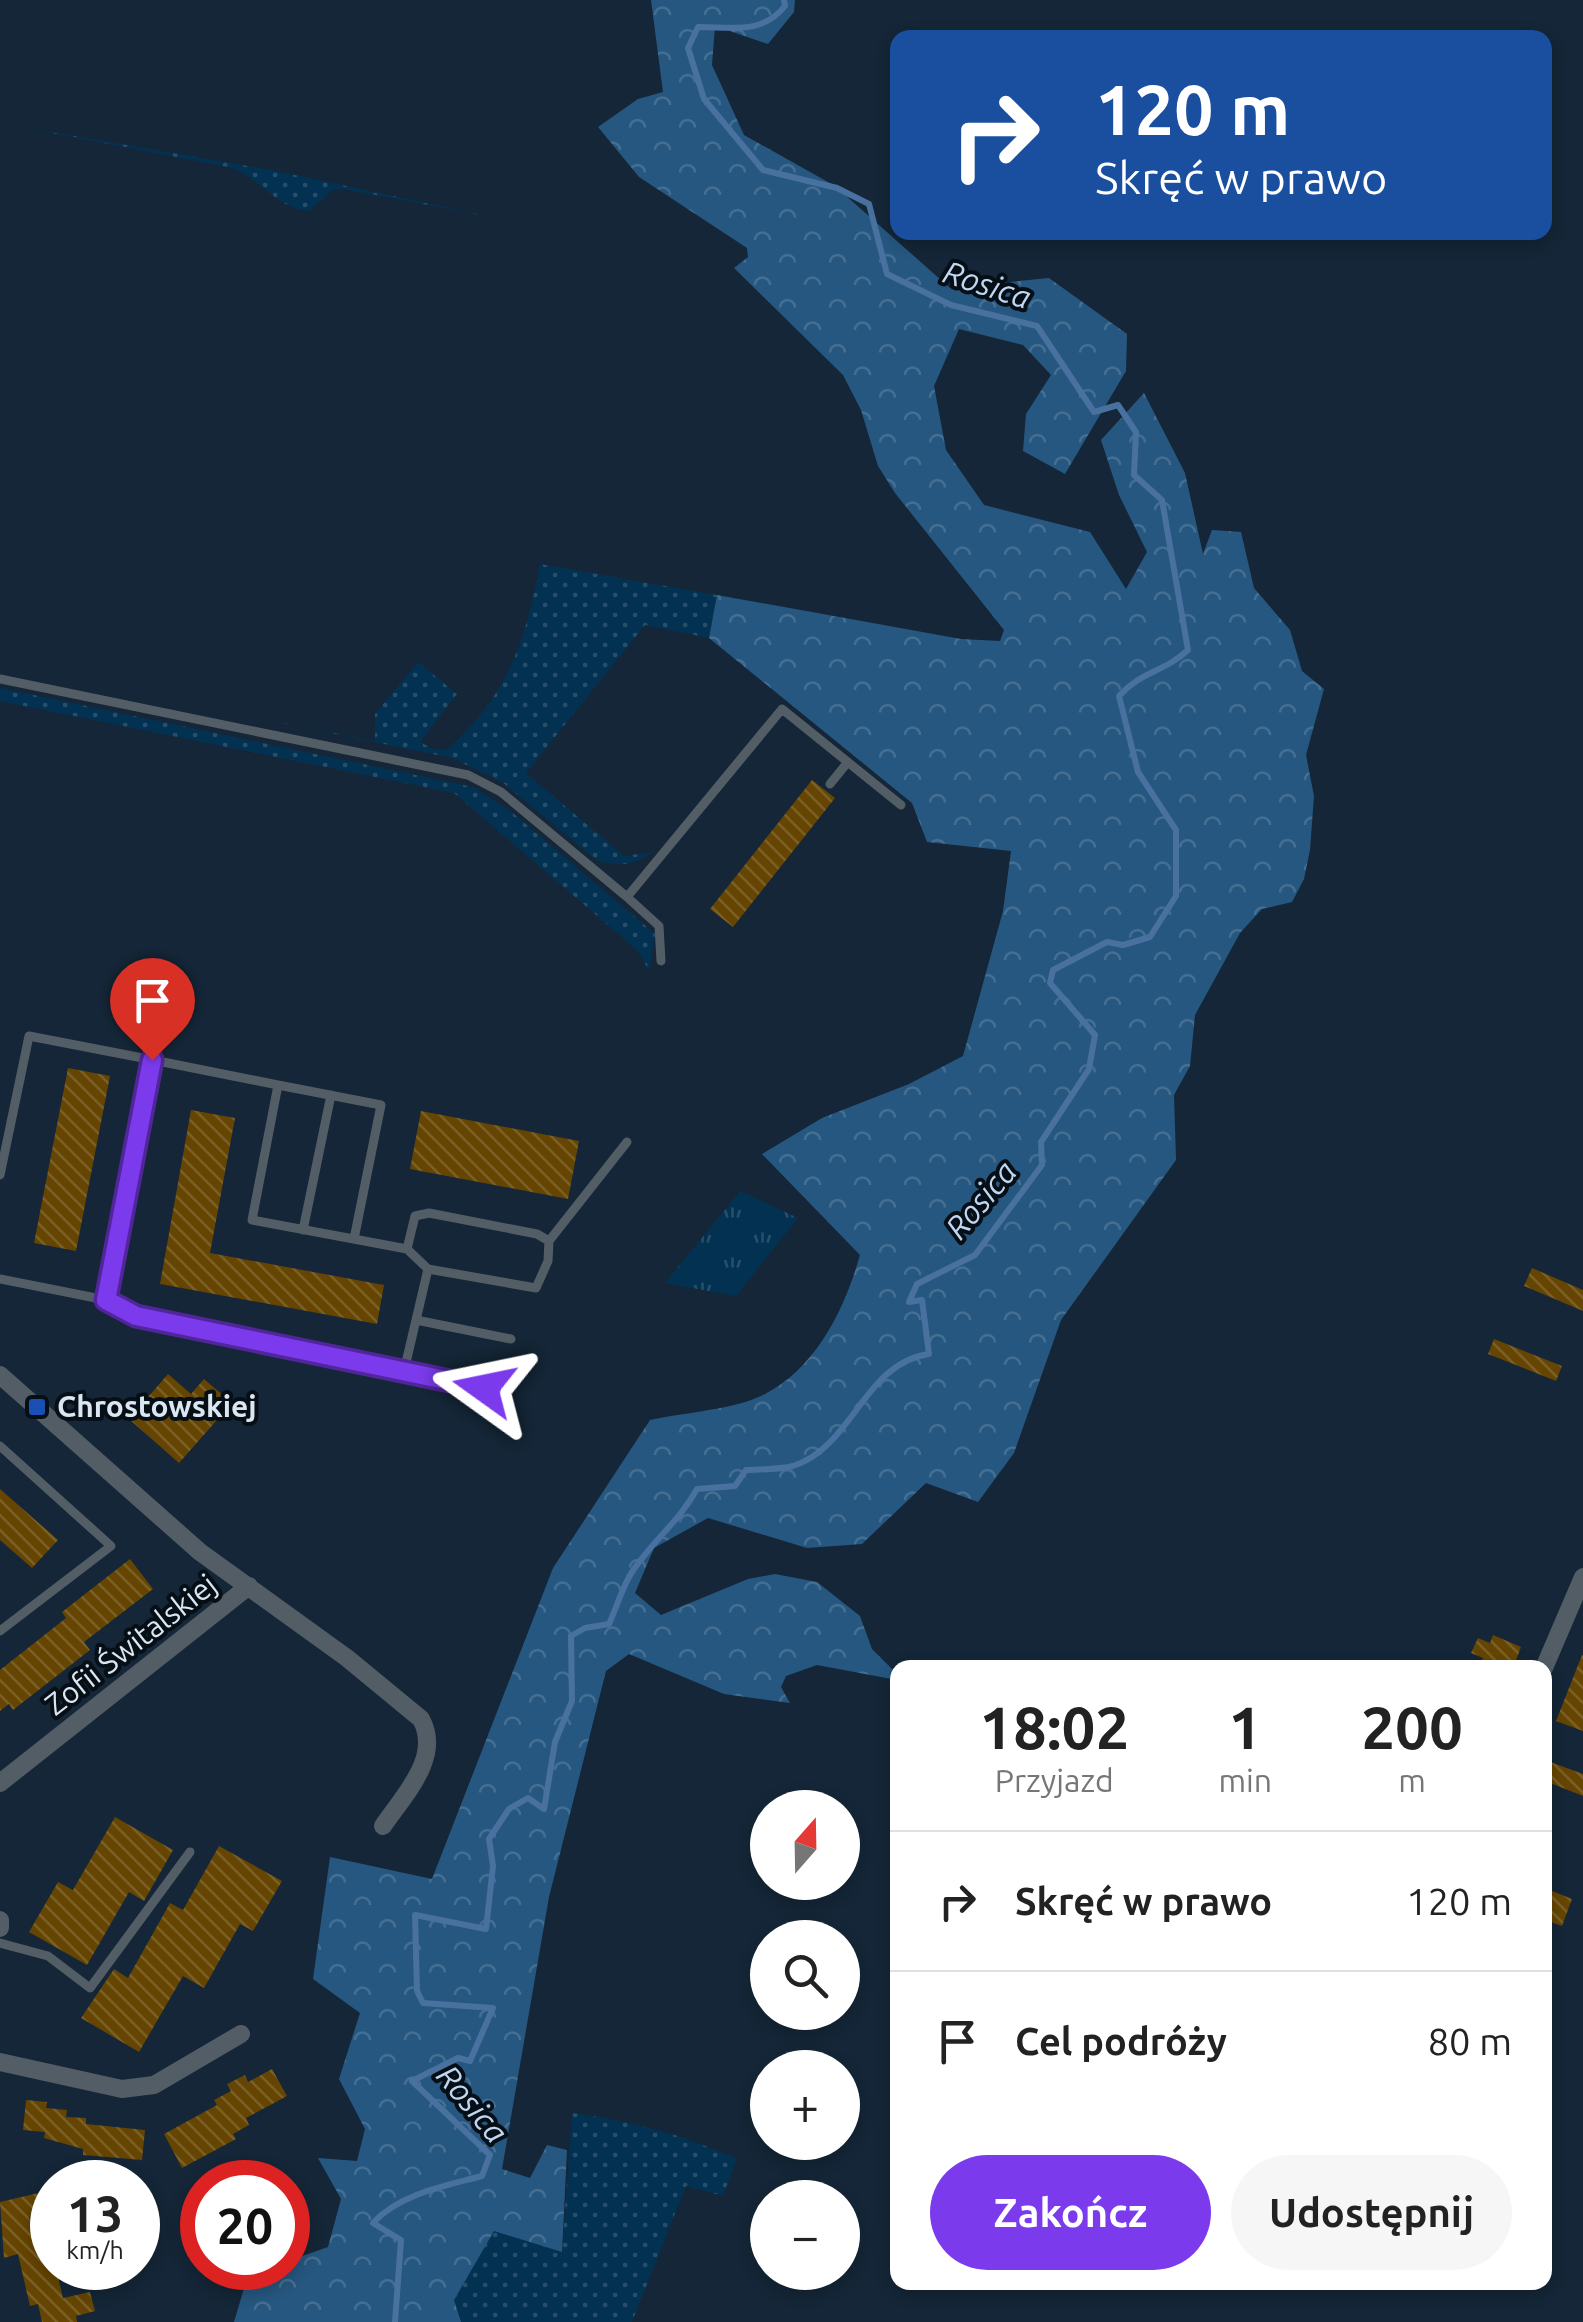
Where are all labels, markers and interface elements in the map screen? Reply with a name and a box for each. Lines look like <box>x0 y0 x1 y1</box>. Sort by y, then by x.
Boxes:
icon: right <box>930 70 1060 200</box>
text: 120 m <box>1095 70 1290 148</box>
text: Skręć w prawo <box>1095 152 1387 203</box>
water label: Rosica <box>939 253 1036 315</box>
pin <box>110 958 195 1061</box>
icon: arrive <box>125 973 180 1028</box>
water label: Rosica <box>938 1153 1023 1245</box>
position arrow <box>432 1336 536 1440</box>
place label: Chrostowskiej <box>57 1389 257 1423</box>
marker: Chrostowskiej <box>26 1396 48 1418</box>
street label: Zofii Świtalskiej <box>38 1567 223 1722</box>
text: 18:02 <box>979 1693 1129 1760</box>
text: 1 <box>1228 1693 1262 1760</box>
text: 200 <box>1361 1693 1463 1760</box>
text: Przyjazd <box>995 1762 1114 1798</box>
text: min <box>1218 1762 1272 1798</box>
text: m <box>1398 1762 1426 1798</box>
north arrow <box>750 1790 860 1900</box>
map controls <box>750 1790 860 2290</box>
icon: right <box>930 1874 985 1929</box>
text: Skręć w prawo <box>1015 1880 1272 1922</box>
text: 120 m <box>1406 1880 1512 1922</box>
button: search <box>750 1920 860 2030</box>
icon: arrive <box>930 2014 985 2069</box>
text: Cel podróży <box>1015 2020 1227 2062</box>
text: 80 m <box>1428 2020 1512 2062</box>
button: + <box>750 2050 860 2160</box>
water label: Rosica <box>430 2057 515 2149</box>
button: Zakończ <box>930 2155 1211 2270</box>
button: Udostępnij <box>1231 2155 1512 2270</box>
speed limit sign: 20 <box>180 2160 310 2290</box>
button: − <box>750 2180 860 2290</box>
text: 13 <box>67 2185 123 2241</box>
text: km/h <box>66 2236 124 2264</box>

